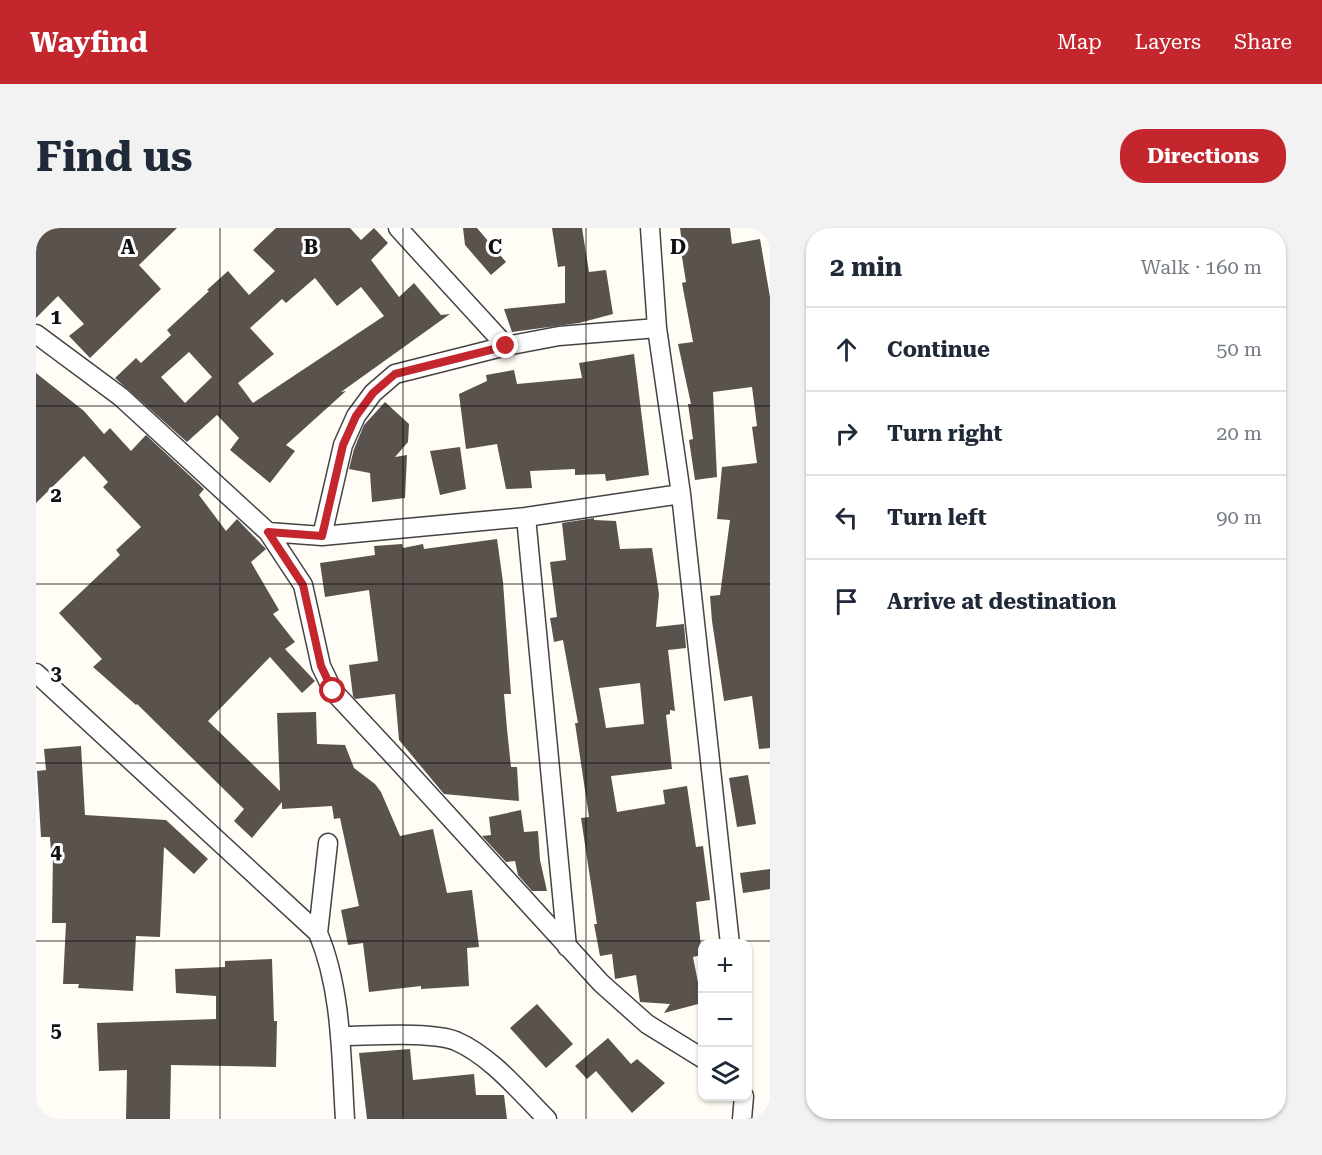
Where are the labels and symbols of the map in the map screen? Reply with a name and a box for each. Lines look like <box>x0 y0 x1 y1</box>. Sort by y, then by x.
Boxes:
text: A <box>121 235 136 259</box>
text: B <box>304 235 318 259</box>
text: C <box>488 235 502 259</box>
text: D <box>670 235 686 259</box>
text: 1 <box>50 305 62 329</box>
route end <box>492 332 518 358</box>
text: 2 <box>50 483 62 507</box>
text: 3 <box>50 661 62 685</box>
route start <box>319 677 345 703</box>
text: 4 <box>50 840 62 864</box>
text: 5 <box>50 1018 62 1042</box>

